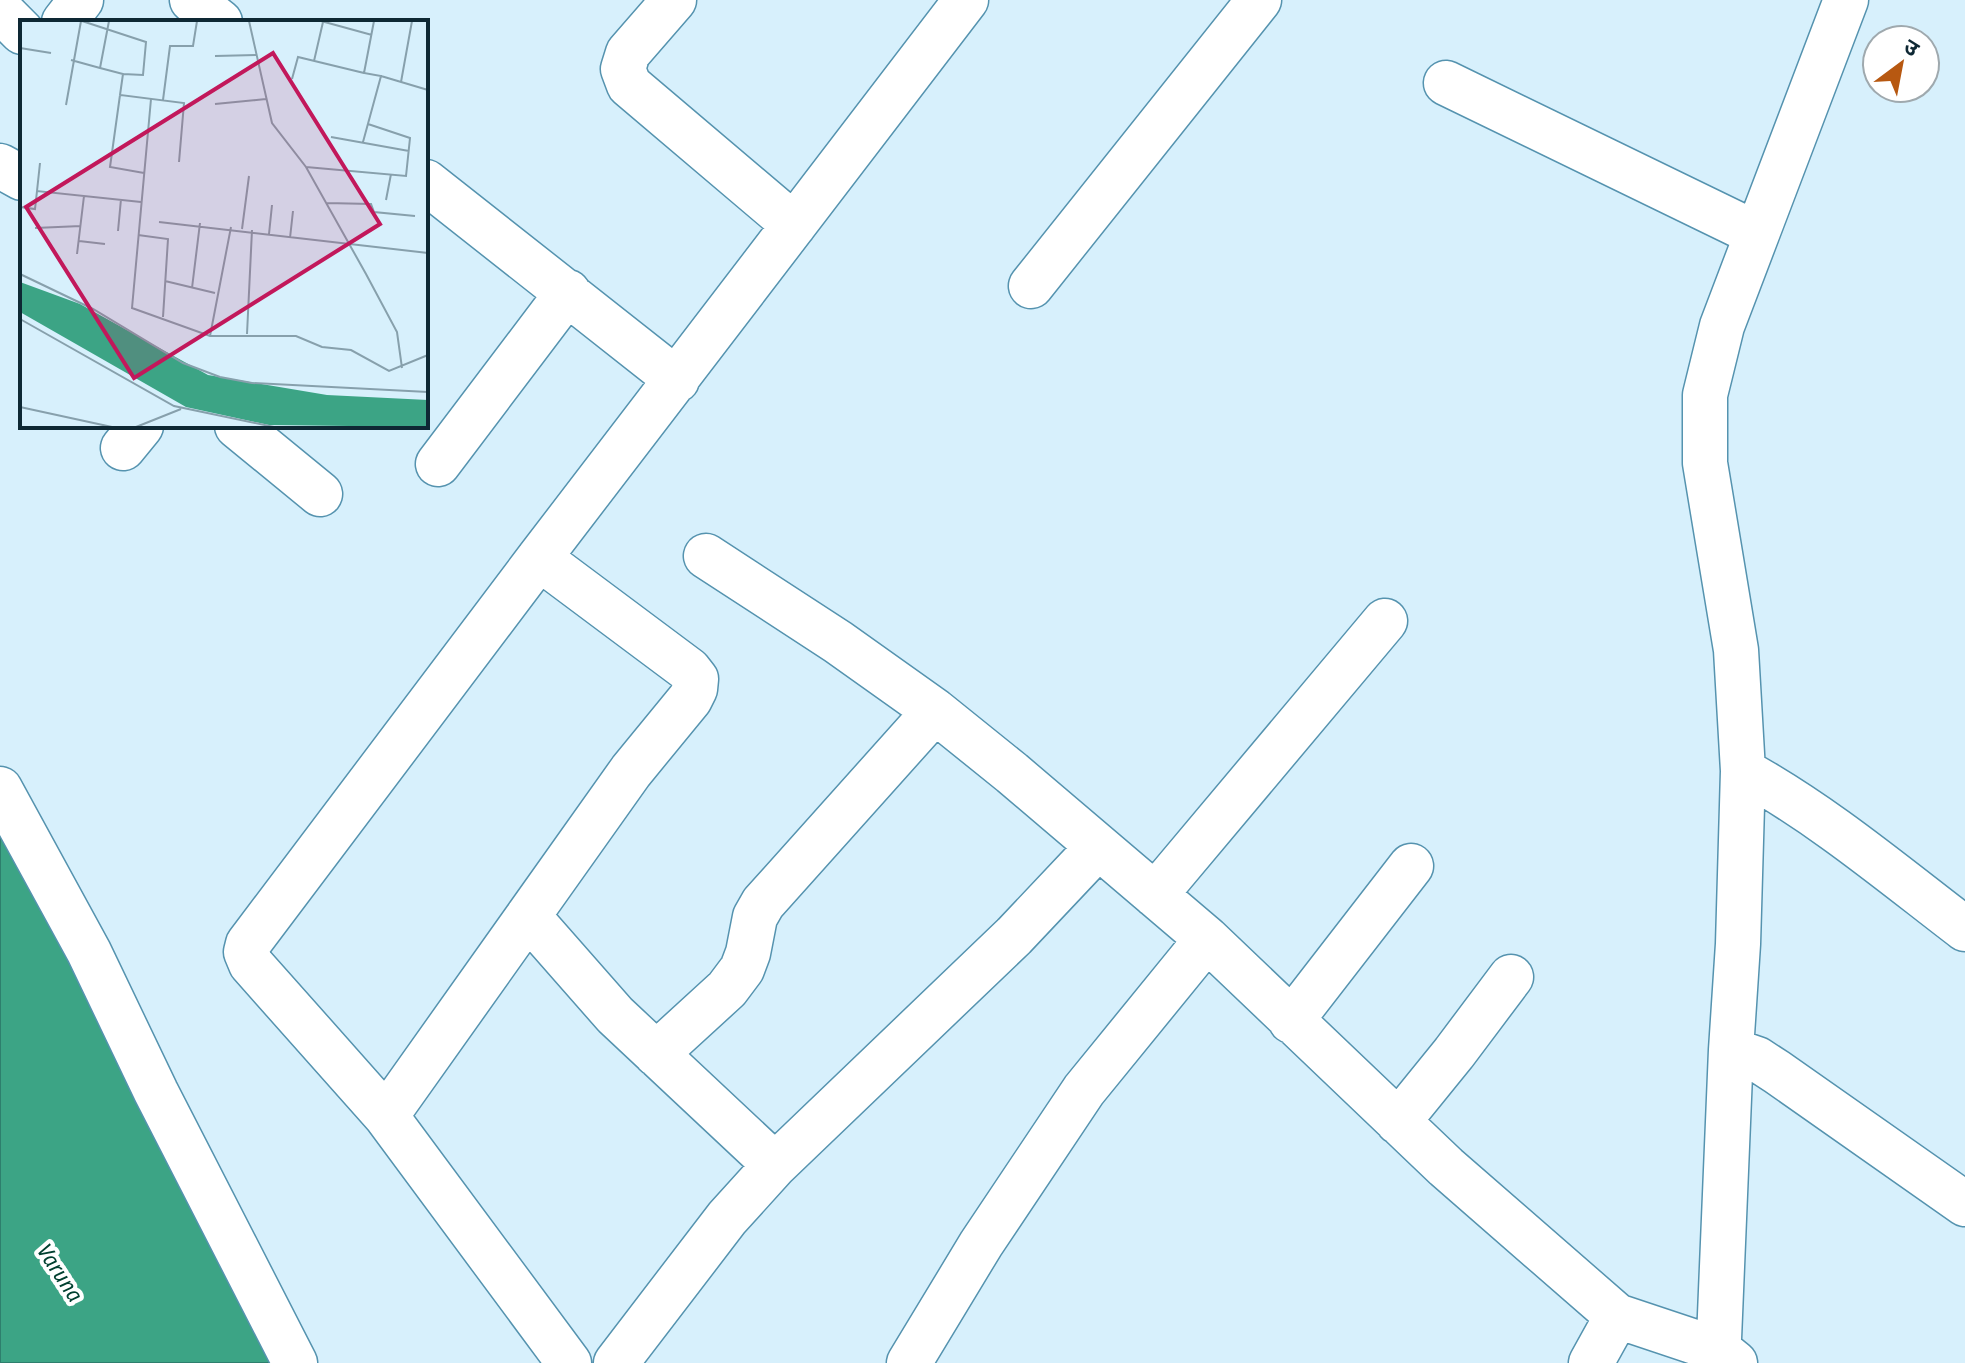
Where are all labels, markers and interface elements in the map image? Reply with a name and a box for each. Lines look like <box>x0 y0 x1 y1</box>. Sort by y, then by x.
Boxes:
inset map <box>20 20 428 428</box>
north arrow <box>1861 24 1941 104</box>
text: उ <box>1899 33 1925 63</box>
water label: Varuna <box>31 1239 89 1307</box>

